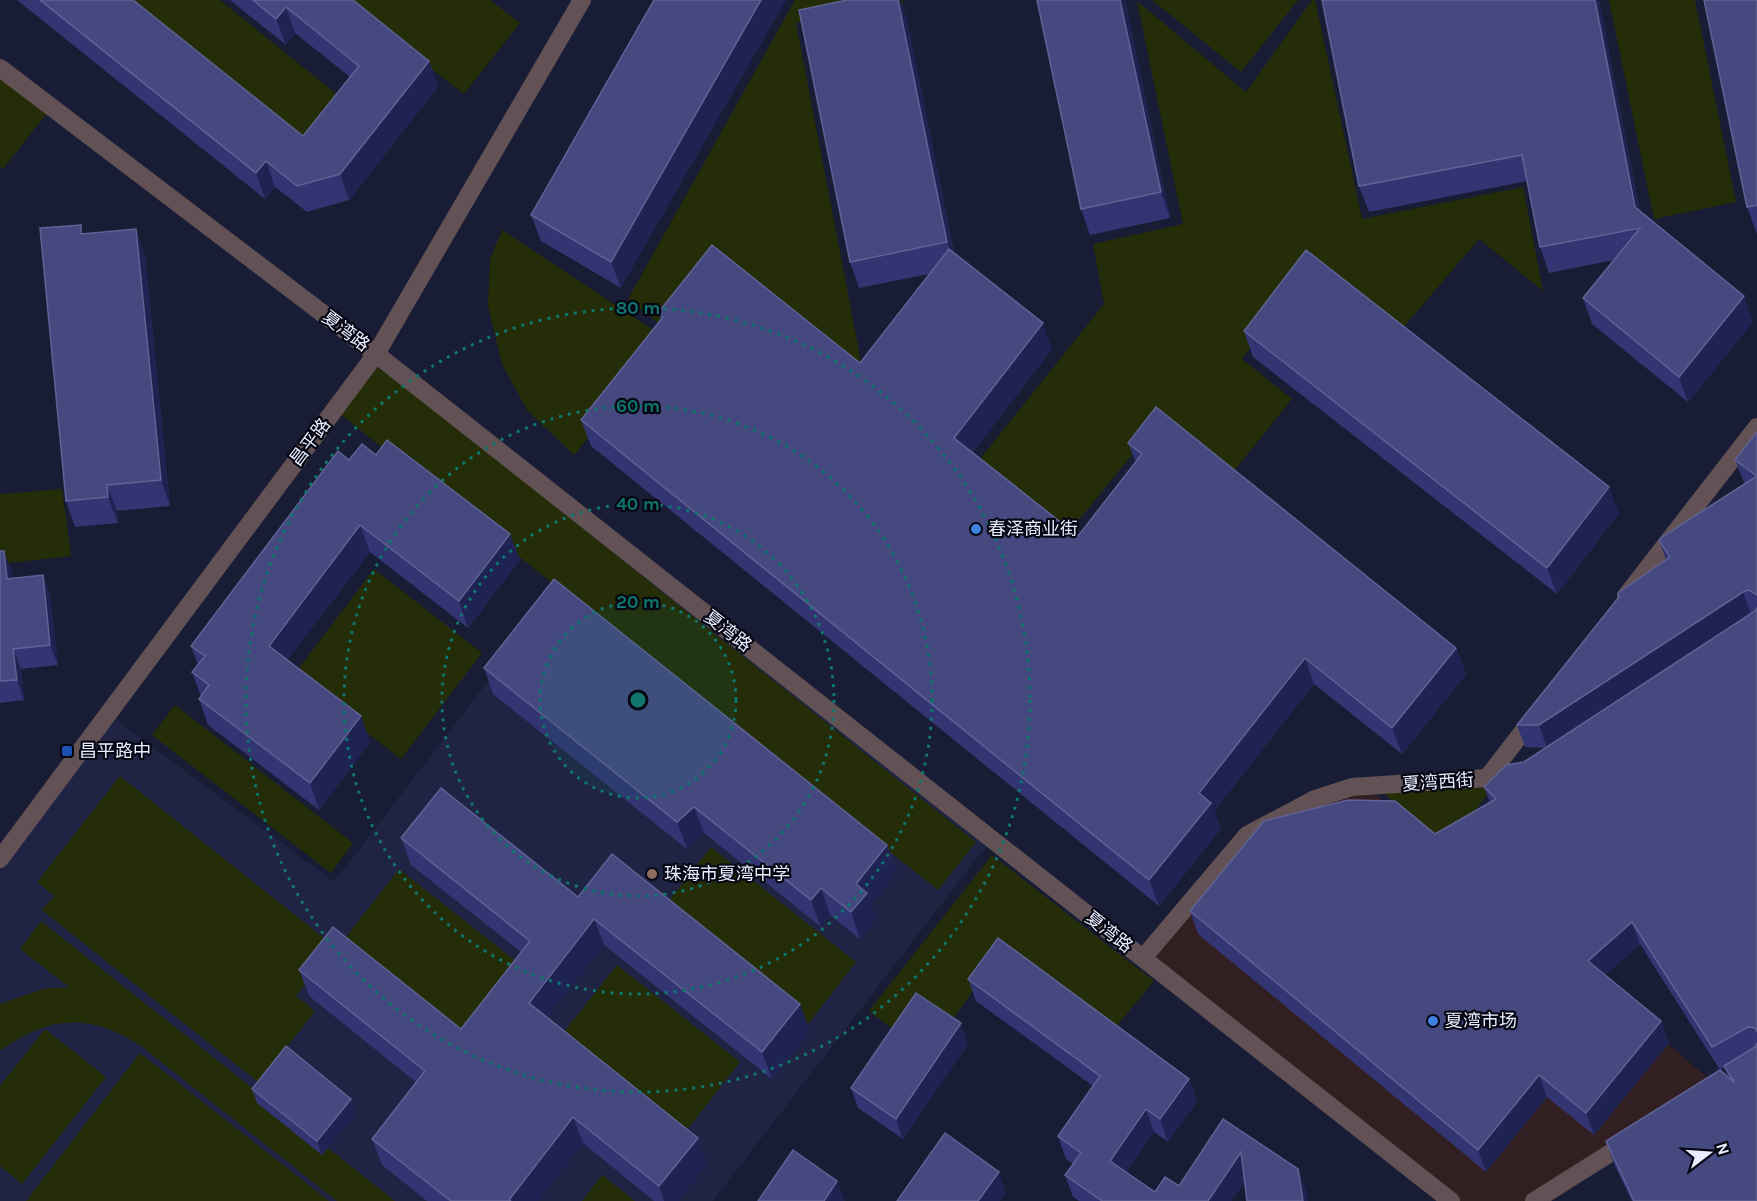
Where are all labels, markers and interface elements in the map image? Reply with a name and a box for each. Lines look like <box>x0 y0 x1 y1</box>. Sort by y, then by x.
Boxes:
text: 80 m <box>616 297 660 319</box>
street label: 夏湾路 <box>318 306 374 356</box>
text: 60 m <box>616 395 660 417</box>
street label: 昌平路 <box>285 414 335 470</box>
text: 40 m <box>616 493 660 515</box>
place label: 春泽商业街 <box>988 518 1078 540</box>
marker: 春泽商业街 <box>969 522 983 536</box>
text: 20 m <box>616 591 660 613</box>
street label: 夏湾路 <box>700 606 756 656</box>
centre of rings <box>628 690 648 710</box>
place label: 昌平路中 <box>79 740 151 762</box>
marker: 昌平路中 <box>60 744 74 758</box>
street label: 夏湾西街 <box>1401 769 1475 795</box>
place label: 珠海市夏湾中学 <box>664 863 790 885</box>
marker: 珠海市夏湾中学 <box>645 867 659 881</box>
street label: 夏湾路 <box>1081 907 1137 957</box>
place label: 夏湾市场 <box>1445 1010 1517 1032</box>
marker: 夏湾市场 <box>1426 1014 1440 1028</box>
north arrow <box>1679 1123 1739 1183</box>
text: N <box>1712 1140 1734 1157</box>

